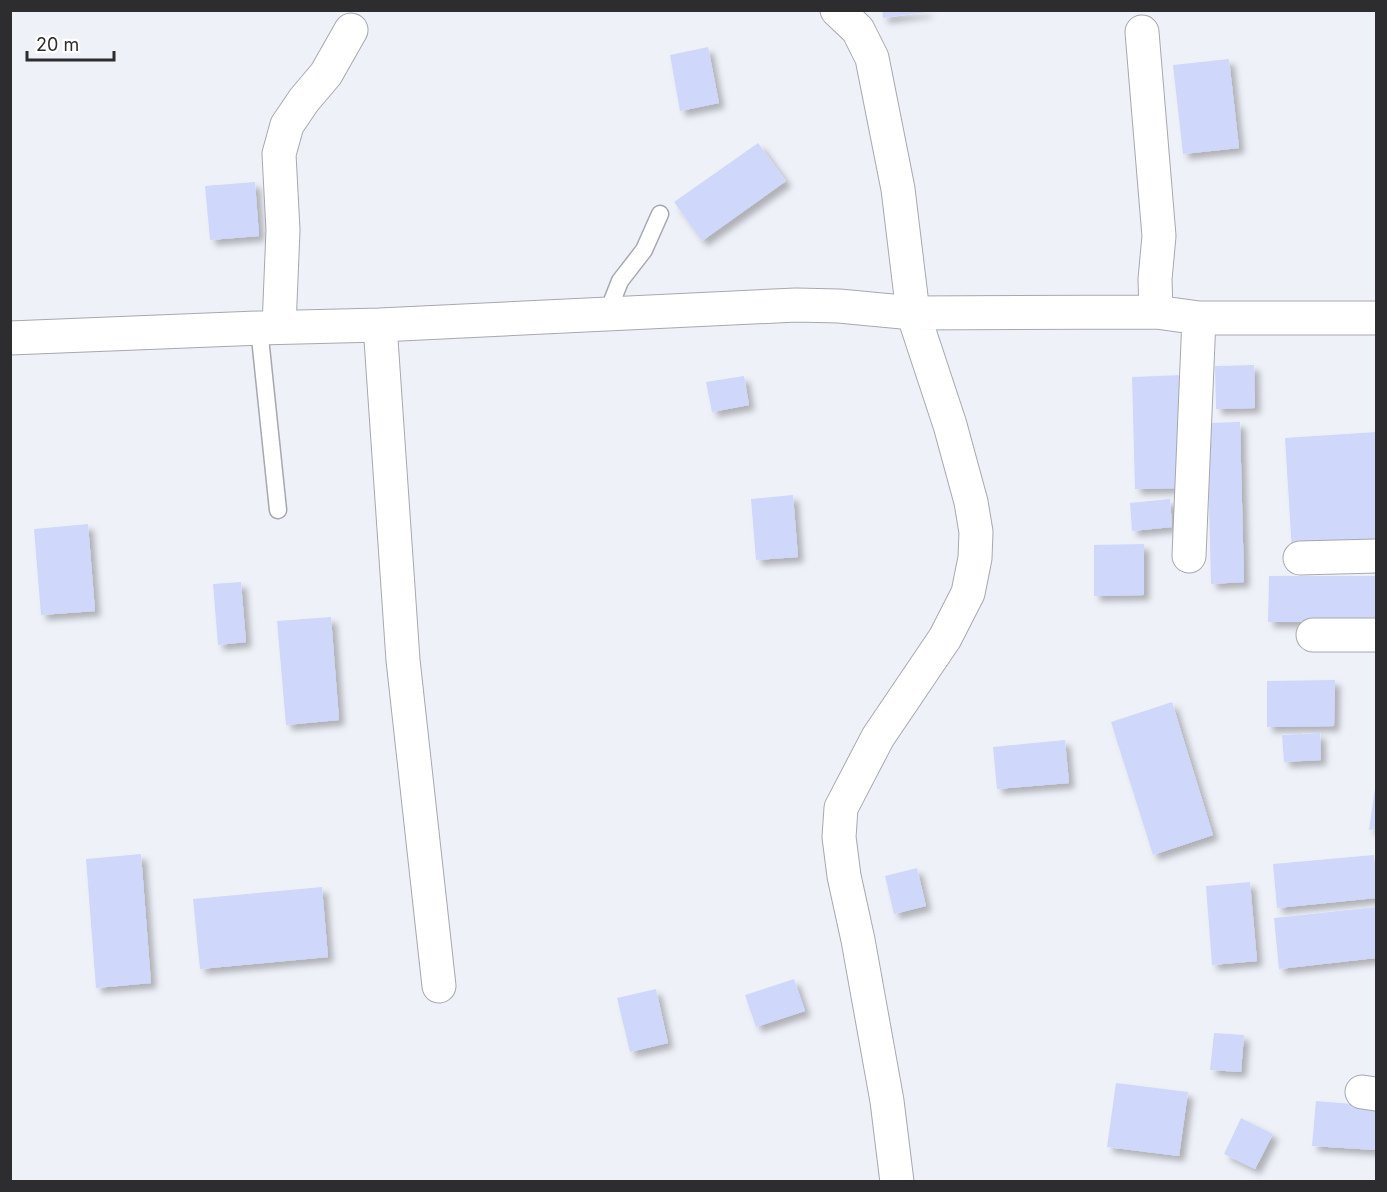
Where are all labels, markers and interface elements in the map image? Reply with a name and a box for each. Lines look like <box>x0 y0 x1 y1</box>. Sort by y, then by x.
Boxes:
scale bar <box>27 24 114 62</box>
text: 20 m <box>36 34 79 55</box>

